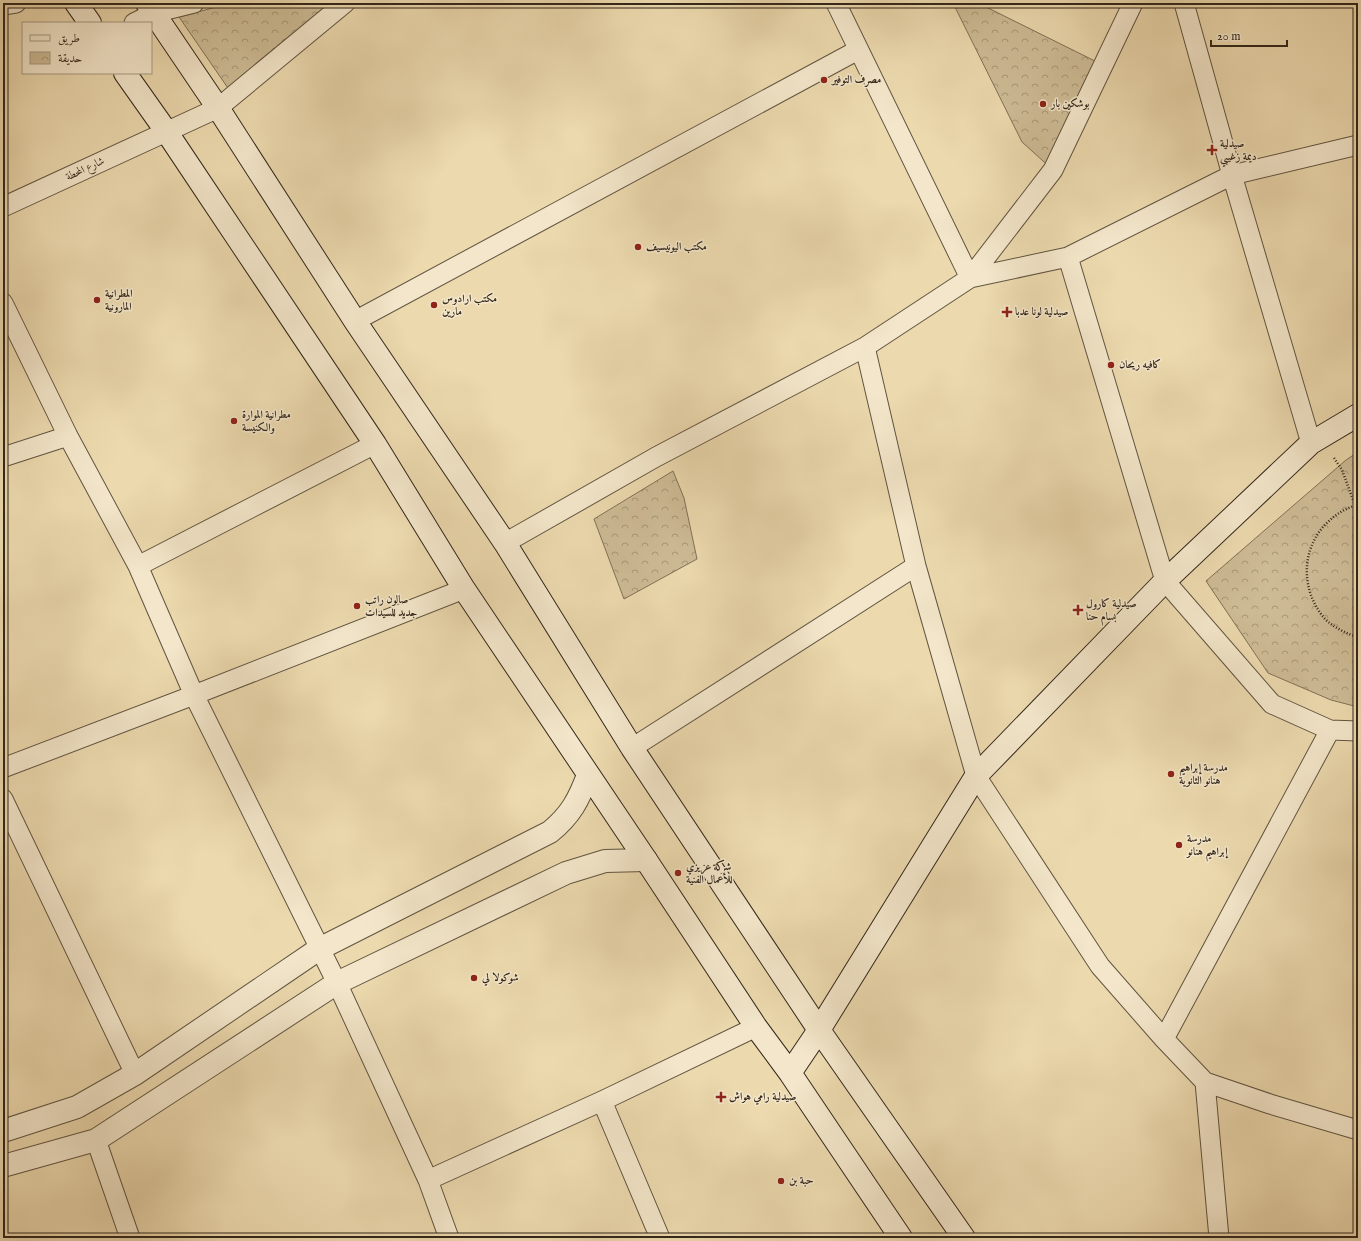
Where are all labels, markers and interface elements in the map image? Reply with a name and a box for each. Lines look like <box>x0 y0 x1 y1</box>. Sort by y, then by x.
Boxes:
legend <box>22 22 152 74</box>
scale bar <box>1211 22 1287 48</box>
text: 20 m <box>1217 29 1240 44</box>
text: طريق <box>58 31 80 46</box>
text: حديقة <box>58 51 82 66</box>
place label: مصرف التوفير <box>830 73 881 87</box>
marker: مصرف التوفير <box>819 75 829 85</box>
place label: بوشكين بار <box>1049 97 1089 111</box>
marker: بوشكين بار <box>1038 99 1048 109</box>
place label: صيدلية ديمة زغيبي <box>1220 137 1257 167</box>
marker: صيدلية ديمة زغيبي <box>1207 145 1217 155</box>
street label: شارع المحطة <box>63 154 107 186</box>
place label: مكتب اليونيسيف <box>646 240 707 254</box>
marker: مكتب اليونيسيف <box>633 242 643 252</box>
place label: المطرانية المارونية <box>105 287 133 314</box>
place label: مكتب ارادوس مارين <box>442 292 497 319</box>
marker: المطرانية المارونية <box>92 295 102 305</box>
marker: مكتب ارادوس مارين <box>429 300 439 310</box>
place label: صيدلية لونا عدبا <box>1015 305 1069 319</box>
marker: صيدلية لونا عدبا <box>1002 307 1012 317</box>
place label: كافيه ريحان <box>1119 358 1161 372</box>
marker: كافيه ريحان <box>1106 360 1116 370</box>
place label: مطرانية الموارة والكنيسة <box>242 408 291 435</box>
marker: مطرانية الموارة والكنيسة <box>229 416 239 426</box>
place label: صالون راتب جديد للسيدات <box>365 593 418 620</box>
place label: صيدلية كارول بسام حنا <box>1086 597 1137 626</box>
marker: صالون راتب جديد للسيدات <box>352 601 362 611</box>
marker: صيدلية كارول بسام حنا <box>1073 605 1083 615</box>
place label: مدرسة إبراهيم هنانو الثانوية <box>1179 761 1228 788</box>
marker: مدرسة إبراهيم هنانو الثانوية <box>1166 769 1176 779</box>
place label: مدرسة إبراهيم هنانو <box>1186 832 1229 862</box>
marker: مدرسة إبراهيم هنانو <box>1174 840 1184 850</box>
place label: شركة عزيزي للأعمال الفنية <box>686 859 733 887</box>
marker: شركة عزيزي للأعمال الفنية <box>673 868 683 878</box>
place label: شوكولا لي <box>481 971 519 986</box>
marker: شوكولا لي <box>469 973 479 983</box>
place label: صيدلية رامي هواش <box>729 1090 797 1105</box>
marker: صيدلية رامي هواش <box>716 1092 726 1102</box>
place label: حبة بن <box>789 1174 814 1188</box>
marker: حبة بن <box>776 1176 786 1186</box>

